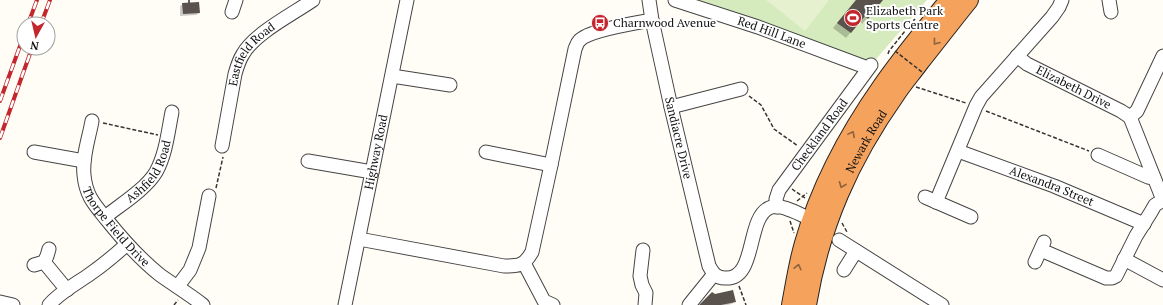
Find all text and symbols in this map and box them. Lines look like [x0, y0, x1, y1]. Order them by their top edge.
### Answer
place label: Elizabeth Park Sports Centre [866, 3, 944, 32]
sports icon: Elizabeth Park Sports Centre [843, 8, 863, 28]
bus stop icon: Charnwood Avenue [590, 13, 610, 33]
street label: Red Hill Lane [736, 13, 808, 51]
place label: Charnwood Avenue [613, 15, 716, 30]
north arrow [16, 16, 56, 56]
street label: Eastfield Road [225, 19, 278, 87]
one-way arrow [934, 37, 941, 44]
text: N [29, 38, 40, 53]
street label: Elizabeth Drive [1034, 62, 1114, 112]
street label: Sandiacre Drive [662, 95, 696, 180]
street label: Checkland Road [788, 95, 851, 174]
street label: Newark Road [842, 107, 890, 175]
street label: Highway Road [361, 113, 391, 191]
one-way arrow [847, 131, 854, 138]
street label: Ashfield Road [123, 138, 174, 206]
street label: Alexandra Street [1008, 162, 1097, 209]
one-way arrow [839, 182, 847, 189]
street label: Thorpe Field Drive [79, 185, 153, 270]
one-way arrow [794, 264, 802, 270]

